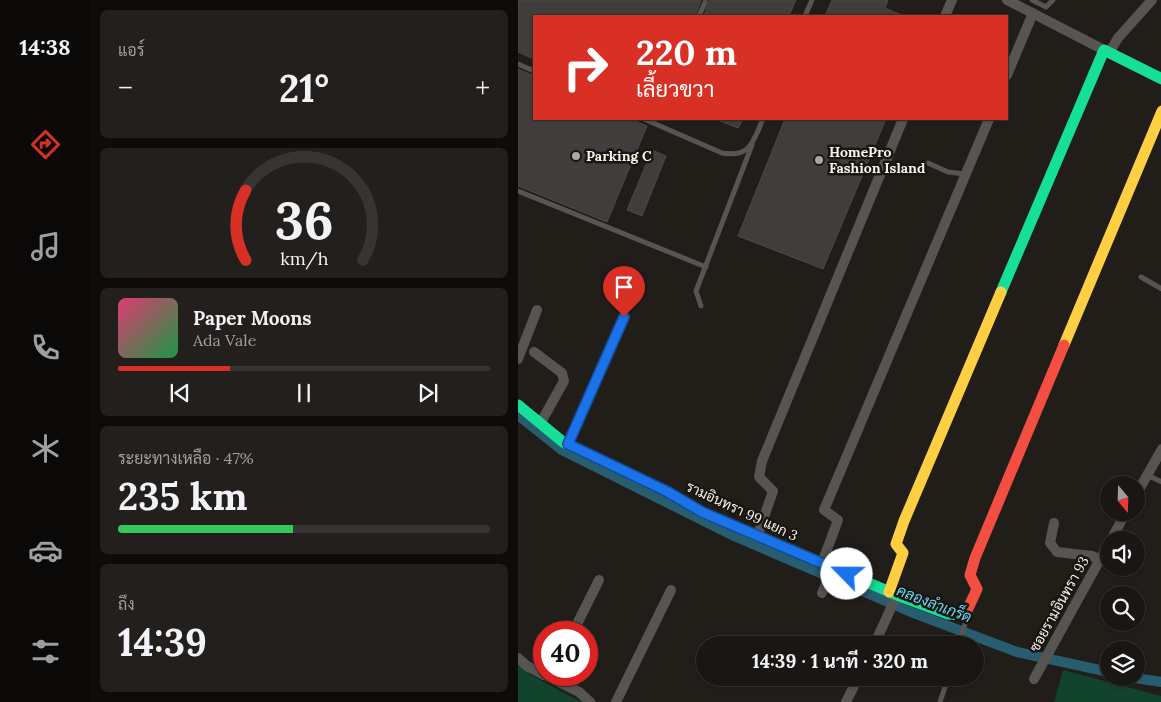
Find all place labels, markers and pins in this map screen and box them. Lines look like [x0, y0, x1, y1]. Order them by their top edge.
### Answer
place label: HomePro Fashion Island [829, 143, 925, 177]
place label: Parking C [586, 147, 652, 165]
marker: Parking C [570, 150, 582, 162]
marker: HomePro Fashion Island [813, 154, 825, 166]
pin [603, 266, 645, 317]

